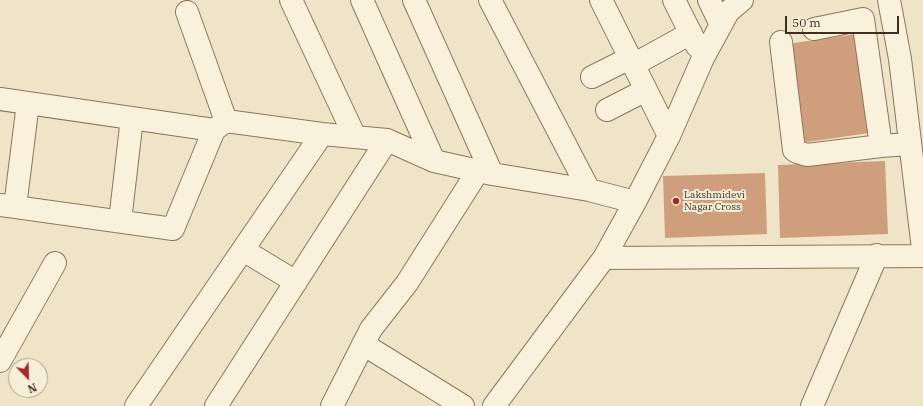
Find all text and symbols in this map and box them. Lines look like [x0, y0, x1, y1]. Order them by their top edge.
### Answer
scale bar [787, 8, 901, 34]
text: 50 m [792, 15, 821, 30]
place label: Lakshmidevi Nagar Cross [684, 189, 745, 212]
marker: Lakshmidevi Nagar Cross [671, 196, 681, 206]
north arrow [8, 358, 48, 398]
text: N [26, 380, 39, 396]

